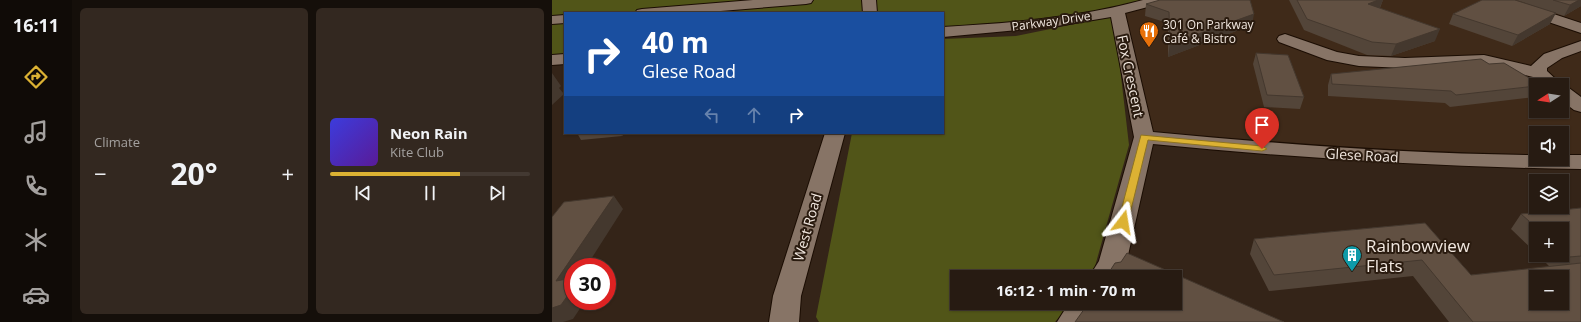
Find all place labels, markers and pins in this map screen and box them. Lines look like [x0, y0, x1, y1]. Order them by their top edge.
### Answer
place label: 301 On Parkway Café & Bistro [1163, 16, 1255, 47]
restaurant icon: 301 On Parkway Café & Bistro [1138, 20, 1160, 48]
pin [1245, 108, 1279, 149]
place label: Rainbowview Flats [1366, 234, 1470, 277]
building icon: Rainbowview Flats [1341, 244, 1363, 272]

